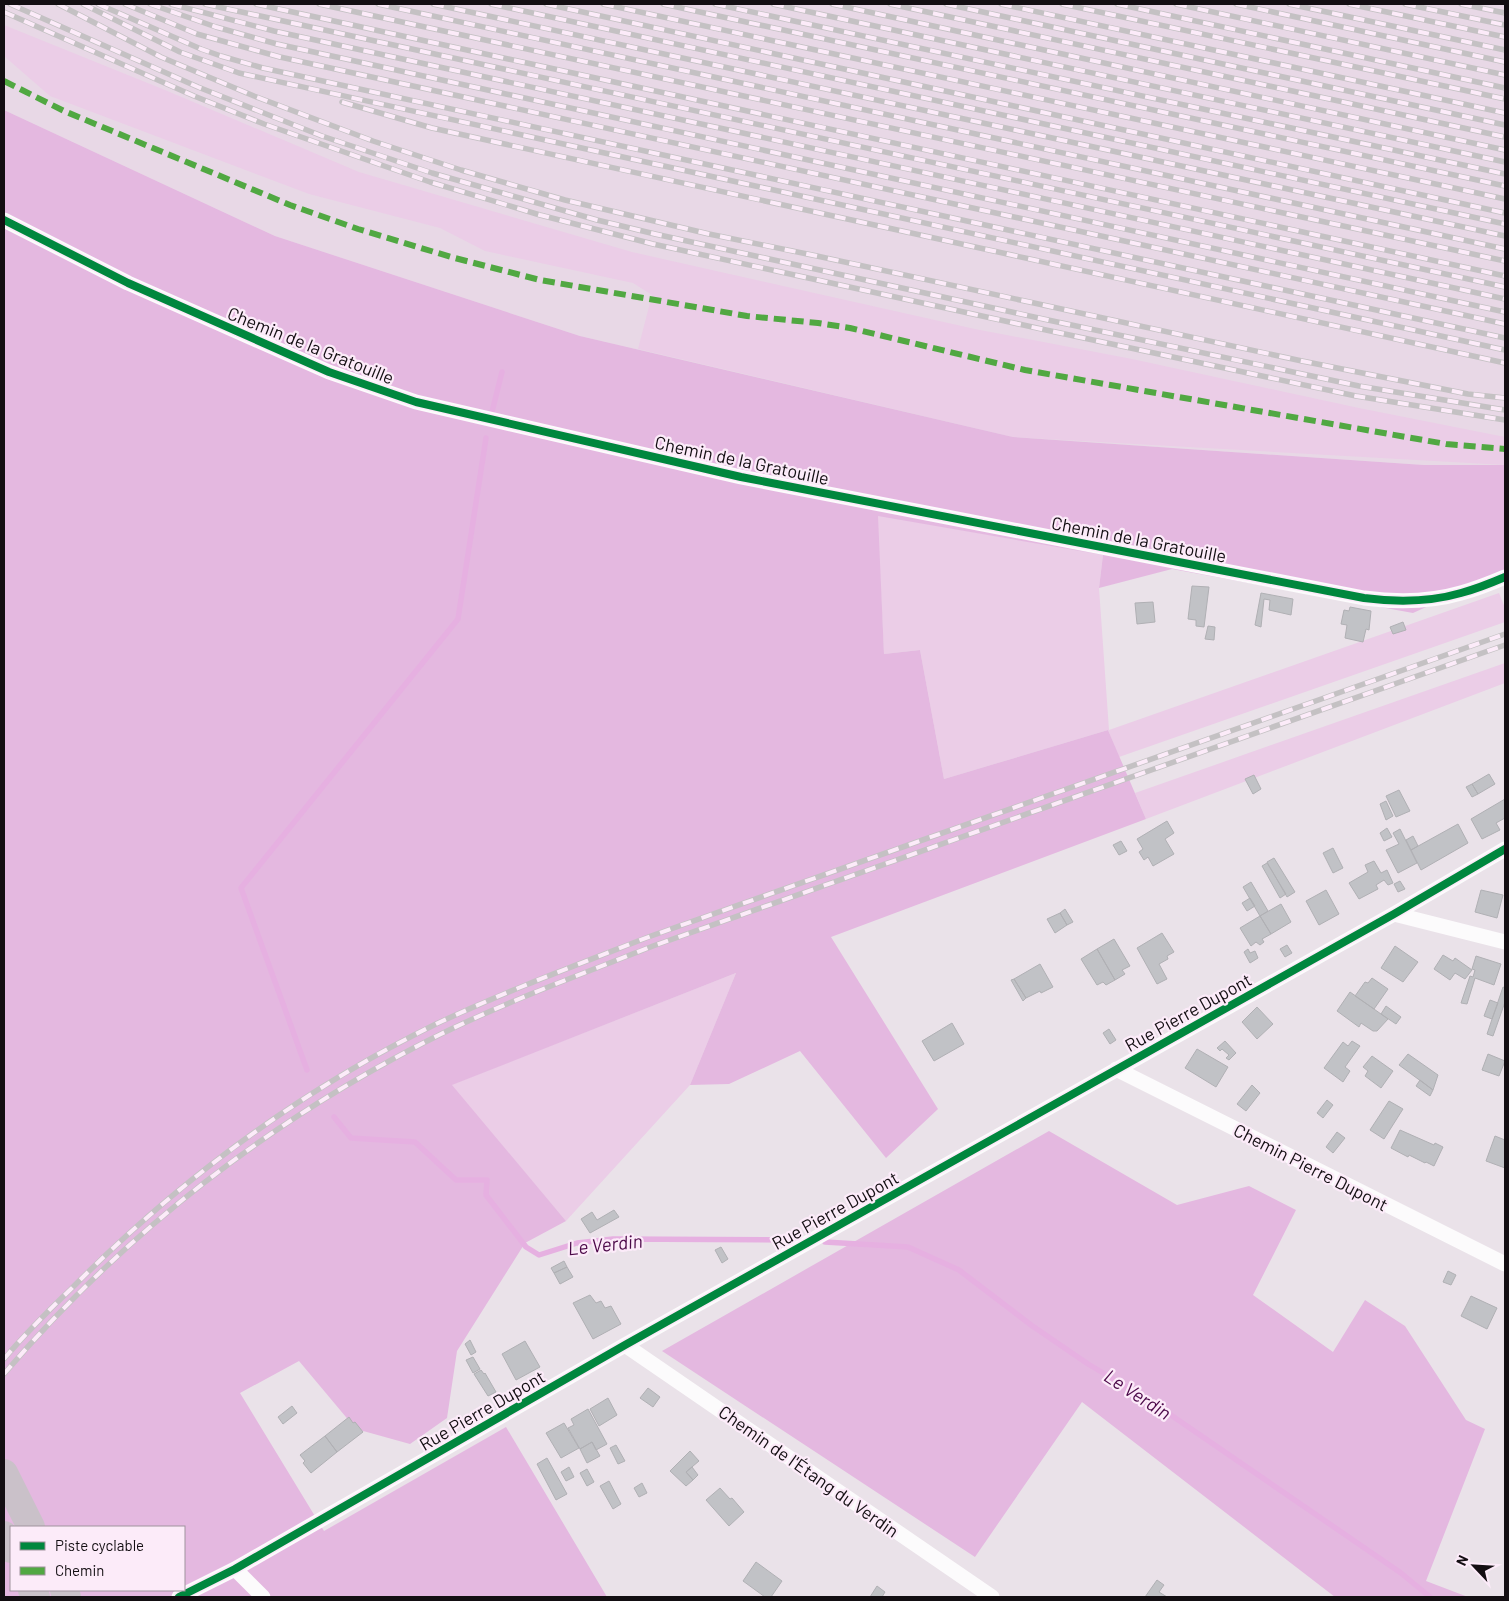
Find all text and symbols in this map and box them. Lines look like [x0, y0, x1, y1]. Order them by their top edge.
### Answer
street label: Chemin de la Gratouille [224, 302, 398, 388]
street label: Chemin de la Gratouille [653, 431, 831, 489]
street label: Chemin de la Gratouille [1050, 511, 1228, 567]
street label: Rue Pierre Dupont [1121, 968, 1255, 1056]
street label: Chemin Pierre Dupont [1230, 1119, 1392, 1215]
street label: Rue Pierre Dupont [768, 1166, 902, 1254]
water label: Le Verdin [566, 1229, 644, 1259]
water label: Le Verdin [1100, 1364, 1176, 1424]
street label: Rue Pierre Dupont [415, 1365, 549, 1455]
street label: Chemin de l'Étang du Verdin [715, 1400, 903, 1542]
legend [10, 1526, 185, 1591]
text: Piste cyclable [55, 1536, 144, 1554]
north arrow [1449, 1541, 1499, 1591]
text: N [1452, 1552, 1471, 1568]
text: Chemin [55, 1561, 104, 1579]

